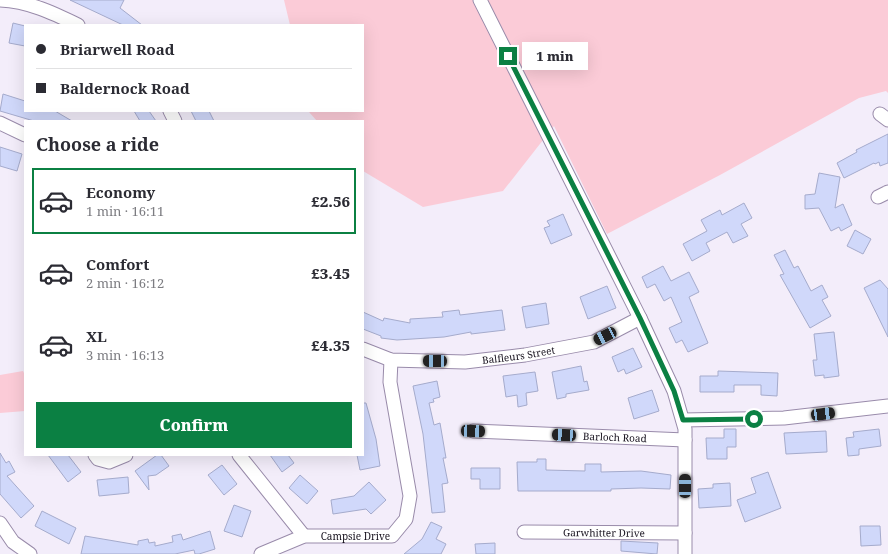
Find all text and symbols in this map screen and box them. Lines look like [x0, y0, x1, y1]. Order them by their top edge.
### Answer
text: Briarwell Road [60, 39, 175, 59]
callout: 1 min [522, 42, 588, 70]
route end [499, 47, 517, 65]
text: 1 min [536, 47, 574, 65]
text: Baldernock Road [60, 78, 190, 98]
text: Choose a ride [36, 132, 159, 156]
text: Economy [86, 182, 155, 202]
icon: car [38, 183, 74, 219]
text: £2.56 [311, 191, 350, 211]
text: 1 min · 16:11 [86, 202, 164, 220]
text: Comfort [86, 254, 149, 274]
icon: car [38, 255, 74, 291]
text: £3.45 [311, 263, 350, 283]
text: 2 min · 16:12 [86, 274, 164, 292]
car [592, 325, 618, 347]
text: XL [86, 326, 107, 346]
icon: car [38, 327, 74, 363]
text: £4.35 [311, 335, 350, 355]
street label: Balfleurs Street [481, 342, 556, 367]
text: 3 min · 16:13 [86, 346, 164, 364]
car [423, 355, 447, 367]
button: Confirm [36, 402, 352, 448]
car [810, 407, 836, 421]
route start [745, 410, 763, 428]
car [461, 425, 485, 437]
car [552, 428, 576, 442]
street label: Barloch Road [583, 429, 647, 445]
car [679, 474, 691, 498]
street label: Garwhitter Drive [563, 525, 645, 540]
street label: Campsie Drive [321, 529, 390, 543]

